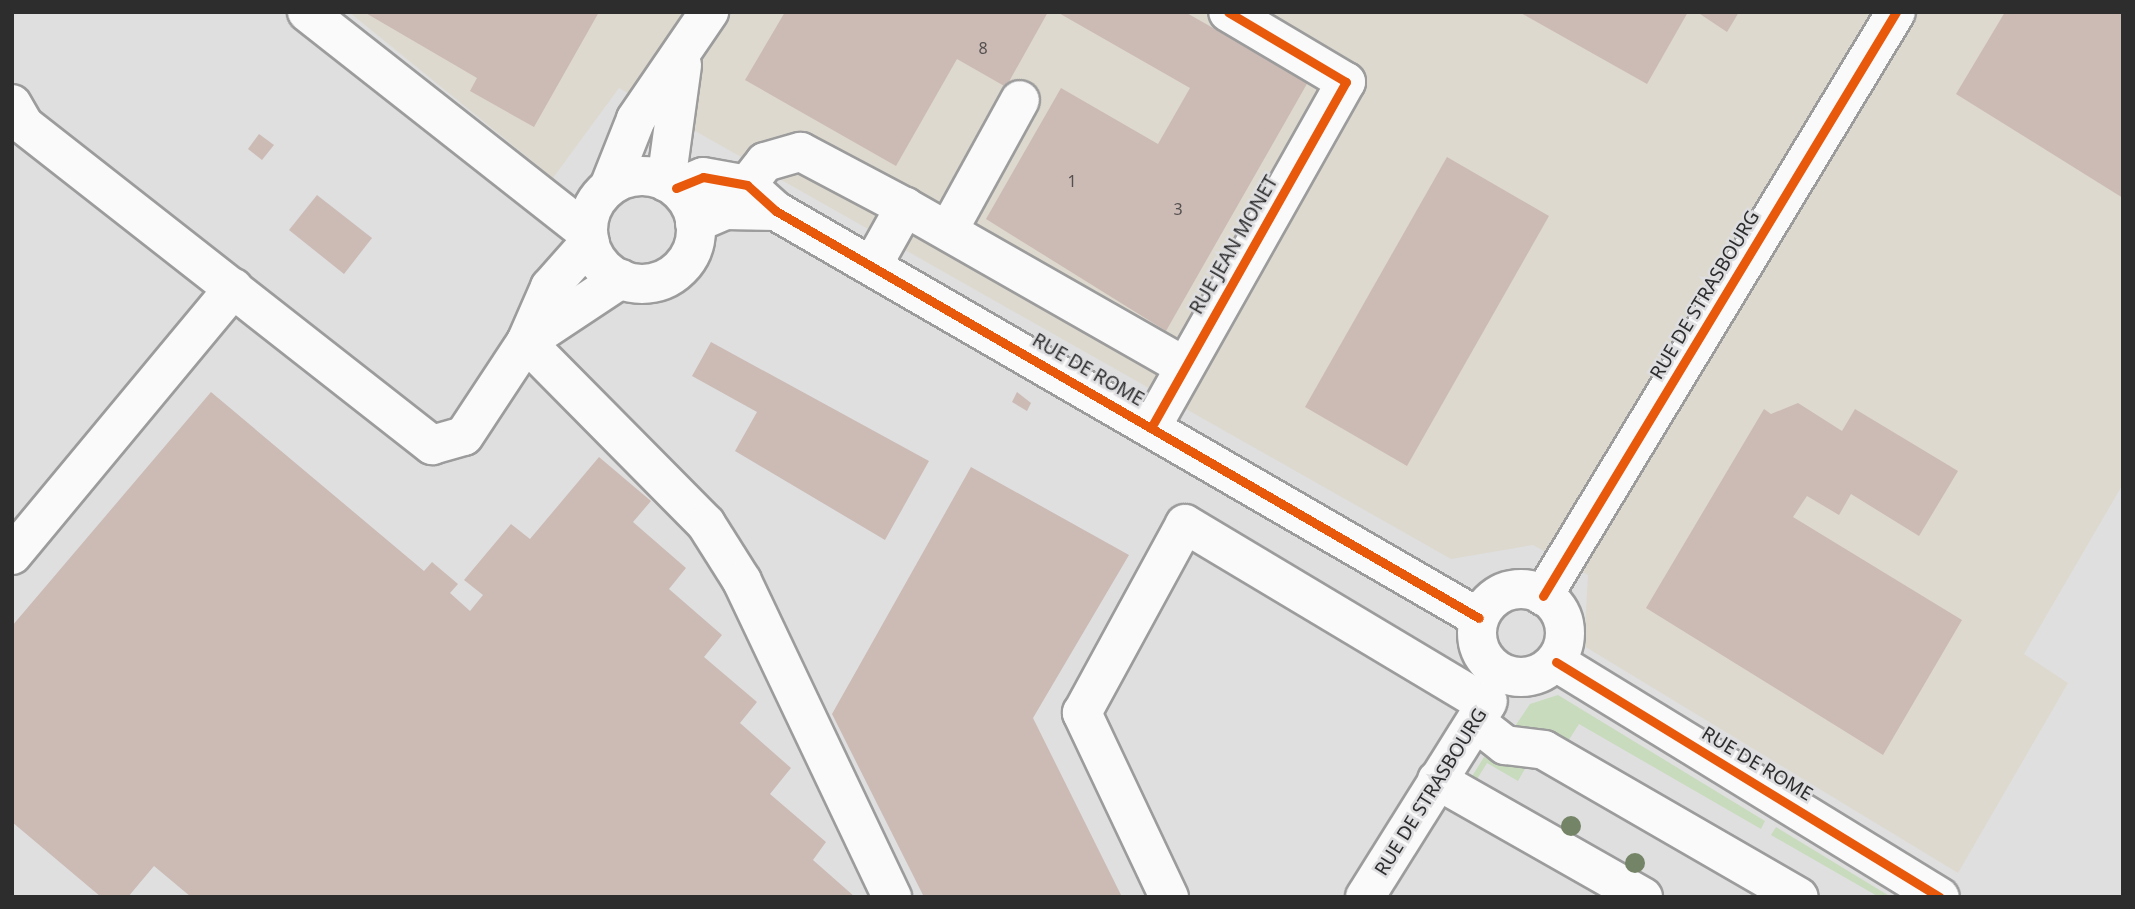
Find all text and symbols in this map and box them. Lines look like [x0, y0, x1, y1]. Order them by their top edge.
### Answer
house number: 8 [978, 38, 988, 58]
house number: 1 [1067, 171, 1077, 191]
street label: RUE JEAN MONET [1185, 172, 1283, 318]
house number: 3 [1173, 199, 1183, 219]
street label: RUE DE STRASBOURG [1646, 207, 1764, 383]
street label: RUE DE ROME [1028, 329, 1148, 411]
street label: RUE DE STRASBOURG [1370, 704, 1492, 880]
street label: RUE DE ROME [1698, 722, 1816, 806]

